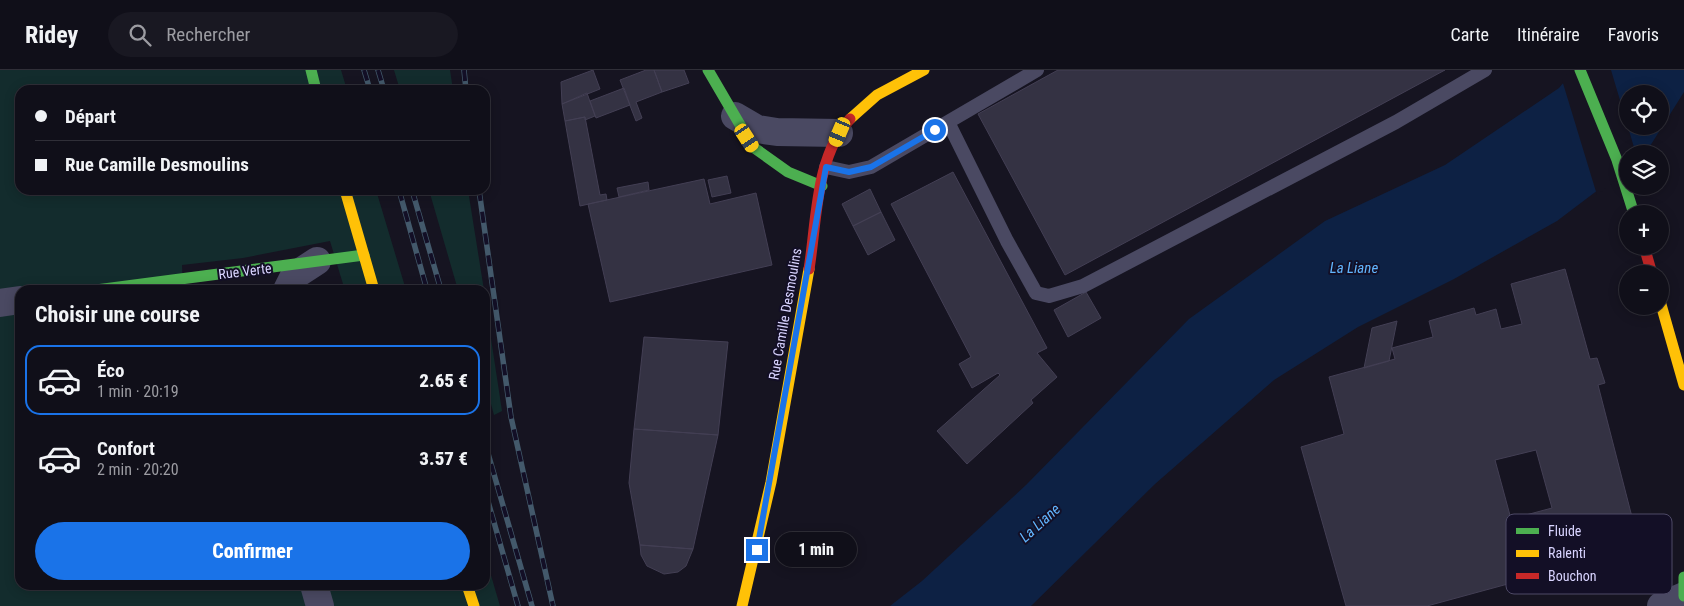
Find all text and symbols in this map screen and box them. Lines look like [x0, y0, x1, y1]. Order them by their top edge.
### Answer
search box [108, 12, 458, 57]
text: Ridey [25, 21, 78, 49]
icon: search [126, 21, 154, 49]
text: Rechercher [166, 23, 250, 46]
text: Carte [1450, 24, 1489, 45]
text: Itinéraire [1517, 24, 1580, 45]
text: Favoris [1608, 24, 1659, 45]
map controls [1619, 85, 1669, 315]
button: locate [1619, 85, 1669, 135]
text: Départ [65, 105, 116, 128]
car [827, 115, 852, 149]
route start [924, 119, 946, 141]
car [732, 121, 761, 155]
button: layers [1619, 145, 1669, 195]
text: Rue Camille Desmoulins [65, 153, 249, 176]
button: + [1619, 205, 1669, 255]
street label: Rue Camille Desmoulins [766, 247, 804, 381]
water label: La Liane [1330, 259, 1378, 277]
street label: Rue Verte [218, 260, 273, 282]
button: − [1619, 265, 1669, 315]
text: Choisir une course [35, 302, 200, 327]
icon: car [37, 358, 82, 403]
text: Éco [97, 359, 124, 382]
text: 2.65 € [419, 369, 468, 392]
text: 1 min · 20:19 [97, 382, 179, 401]
icon: car [37, 436, 82, 481]
text: Confort [97, 437, 155, 460]
text: 3.57 € [419, 447, 468, 470]
text: 2 min · 20:20 [97, 460, 179, 479]
water label: La Liane [1016, 500, 1064, 546]
legend [1506, 514, 1672, 594]
button: Confirmer [35, 522, 470, 580]
text: Fluide [1548, 523, 1582, 539]
callout: 1 min [774, 532, 857, 568]
route end [746, 539, 768, 561]
text: 1 min [798, 540, 834, 559]
text: Ralenti [1548, 545, 1586, 561]
text: Bouchon [1548, 568, 1596, 584]

